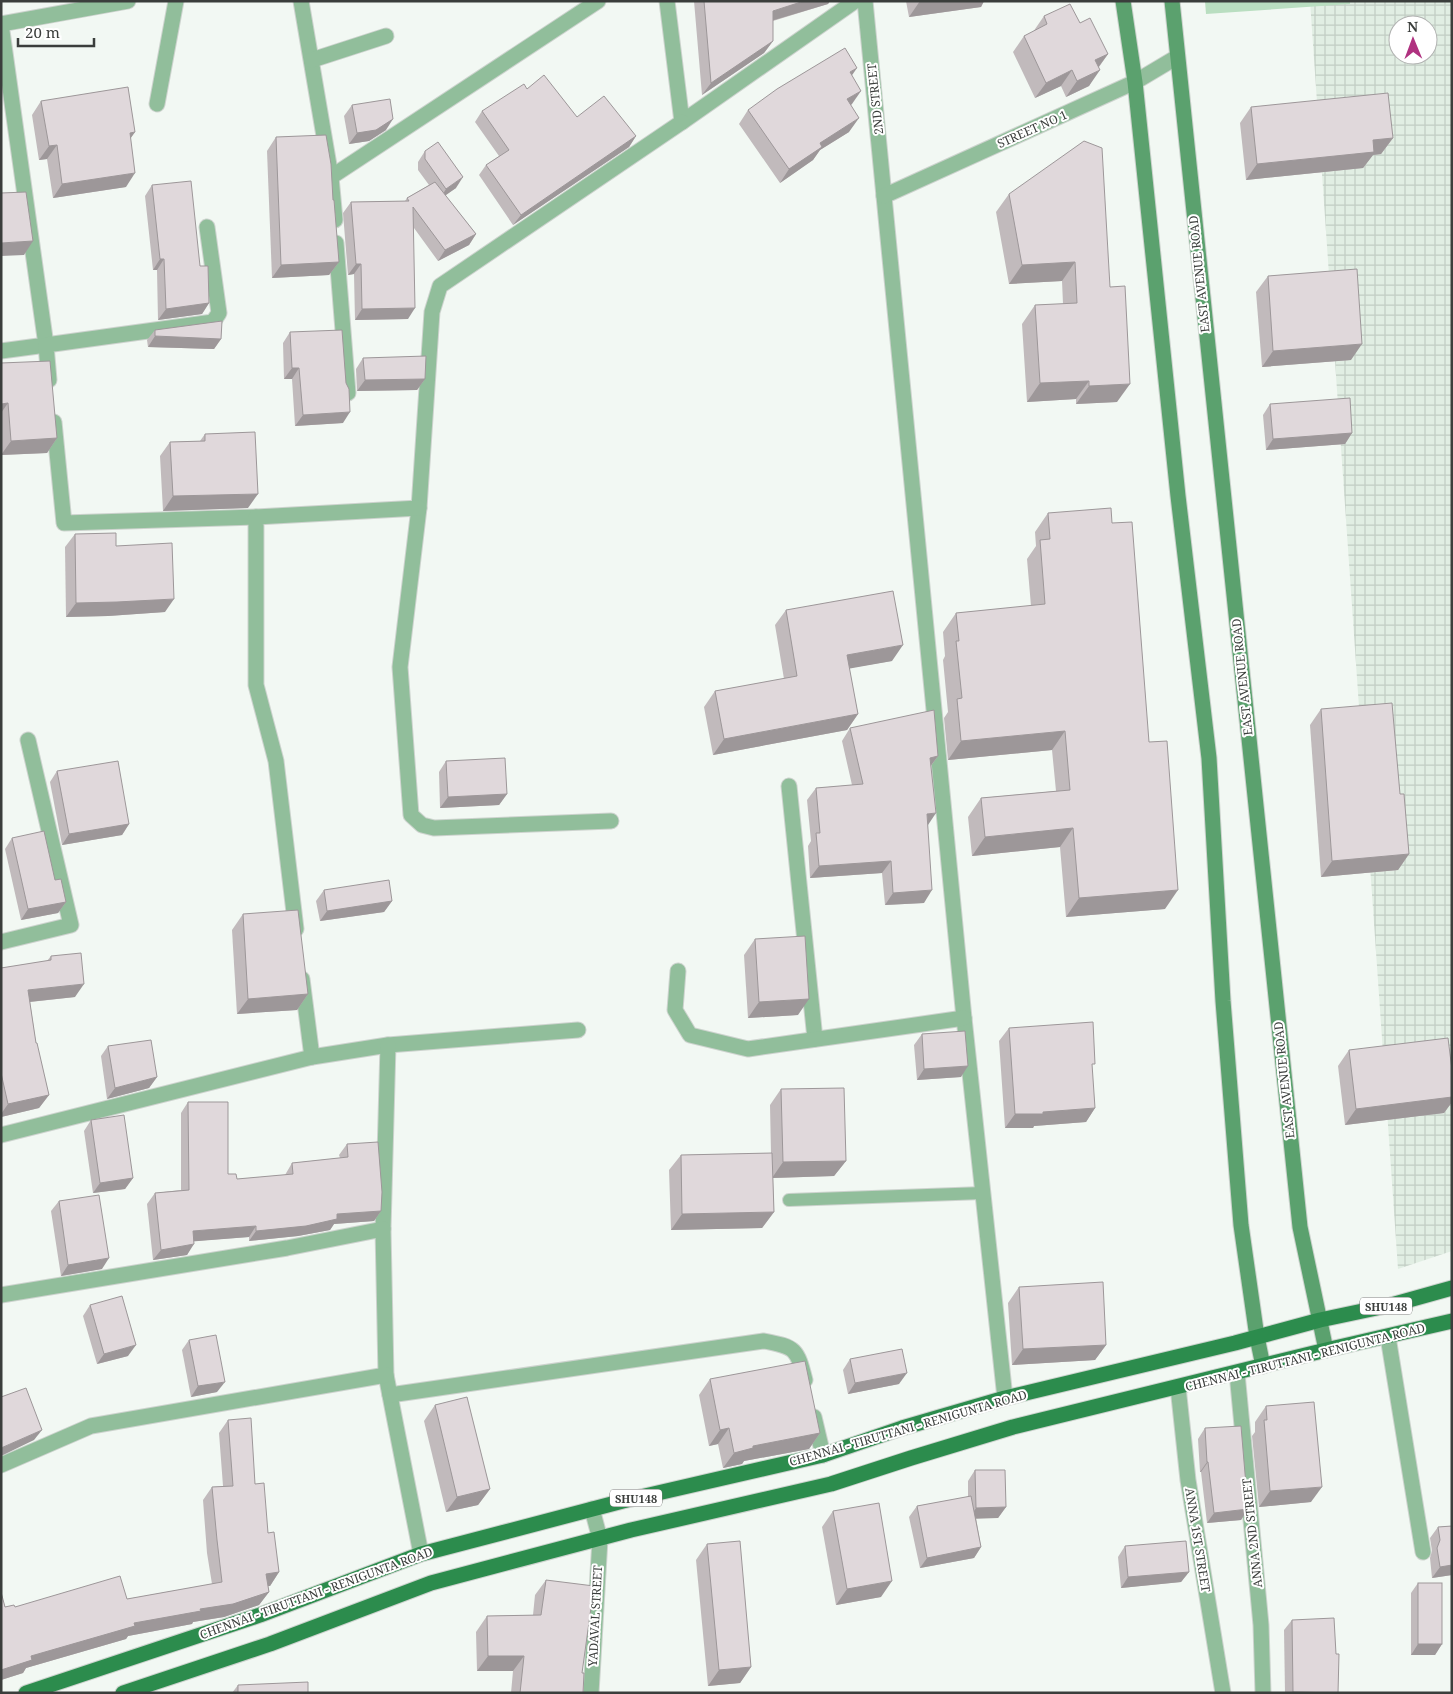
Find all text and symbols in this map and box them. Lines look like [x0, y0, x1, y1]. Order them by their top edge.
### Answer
scale bar [18, 15, 94, 47]
north arrow [1388, 15, 1438, 65]
text: N [1407, 17, 1418, 36]
text: 20 m [25, 22, 60, 42]
street label: 2ND STREET [863, 62, 887, 135]
street label: STREET NO 1 [994, 106, 1070, 152]
street label: EAST AVENUE ROAD [1184, 214, 1214, 333]
street label: EAST AVENUE ROAD [1227, 617, 1257, 736]
street label: EAST AVENUE ROAD [1269, 1020, 1299, 1139]
road number: SHU148 [1360, 1298, 1412, 1314]
street label: CHENNAI - TIRUTTANI - RENIGUNTA ROAD [1183, 1319, 1427, 1395]
street label: CHENNAI - TIRUTTANI - RENIGUNTA ROAD [787, 1386, 1029, 1470]
street label: ANNA 2ND STREET [1238, 1477, 1266, 1589]
street label: ANNA 1ST STREET [1181, 1486, 1215, 1594]
road number: SHU148 [610, 1490, 662, 1506]
street label: CHENNAI - TIRUTTANI - RENIGUNTA ROAD [197, 1543, 435, 1643]
street label: YADAVAL STREET [584, 1564, 606, 1668]

